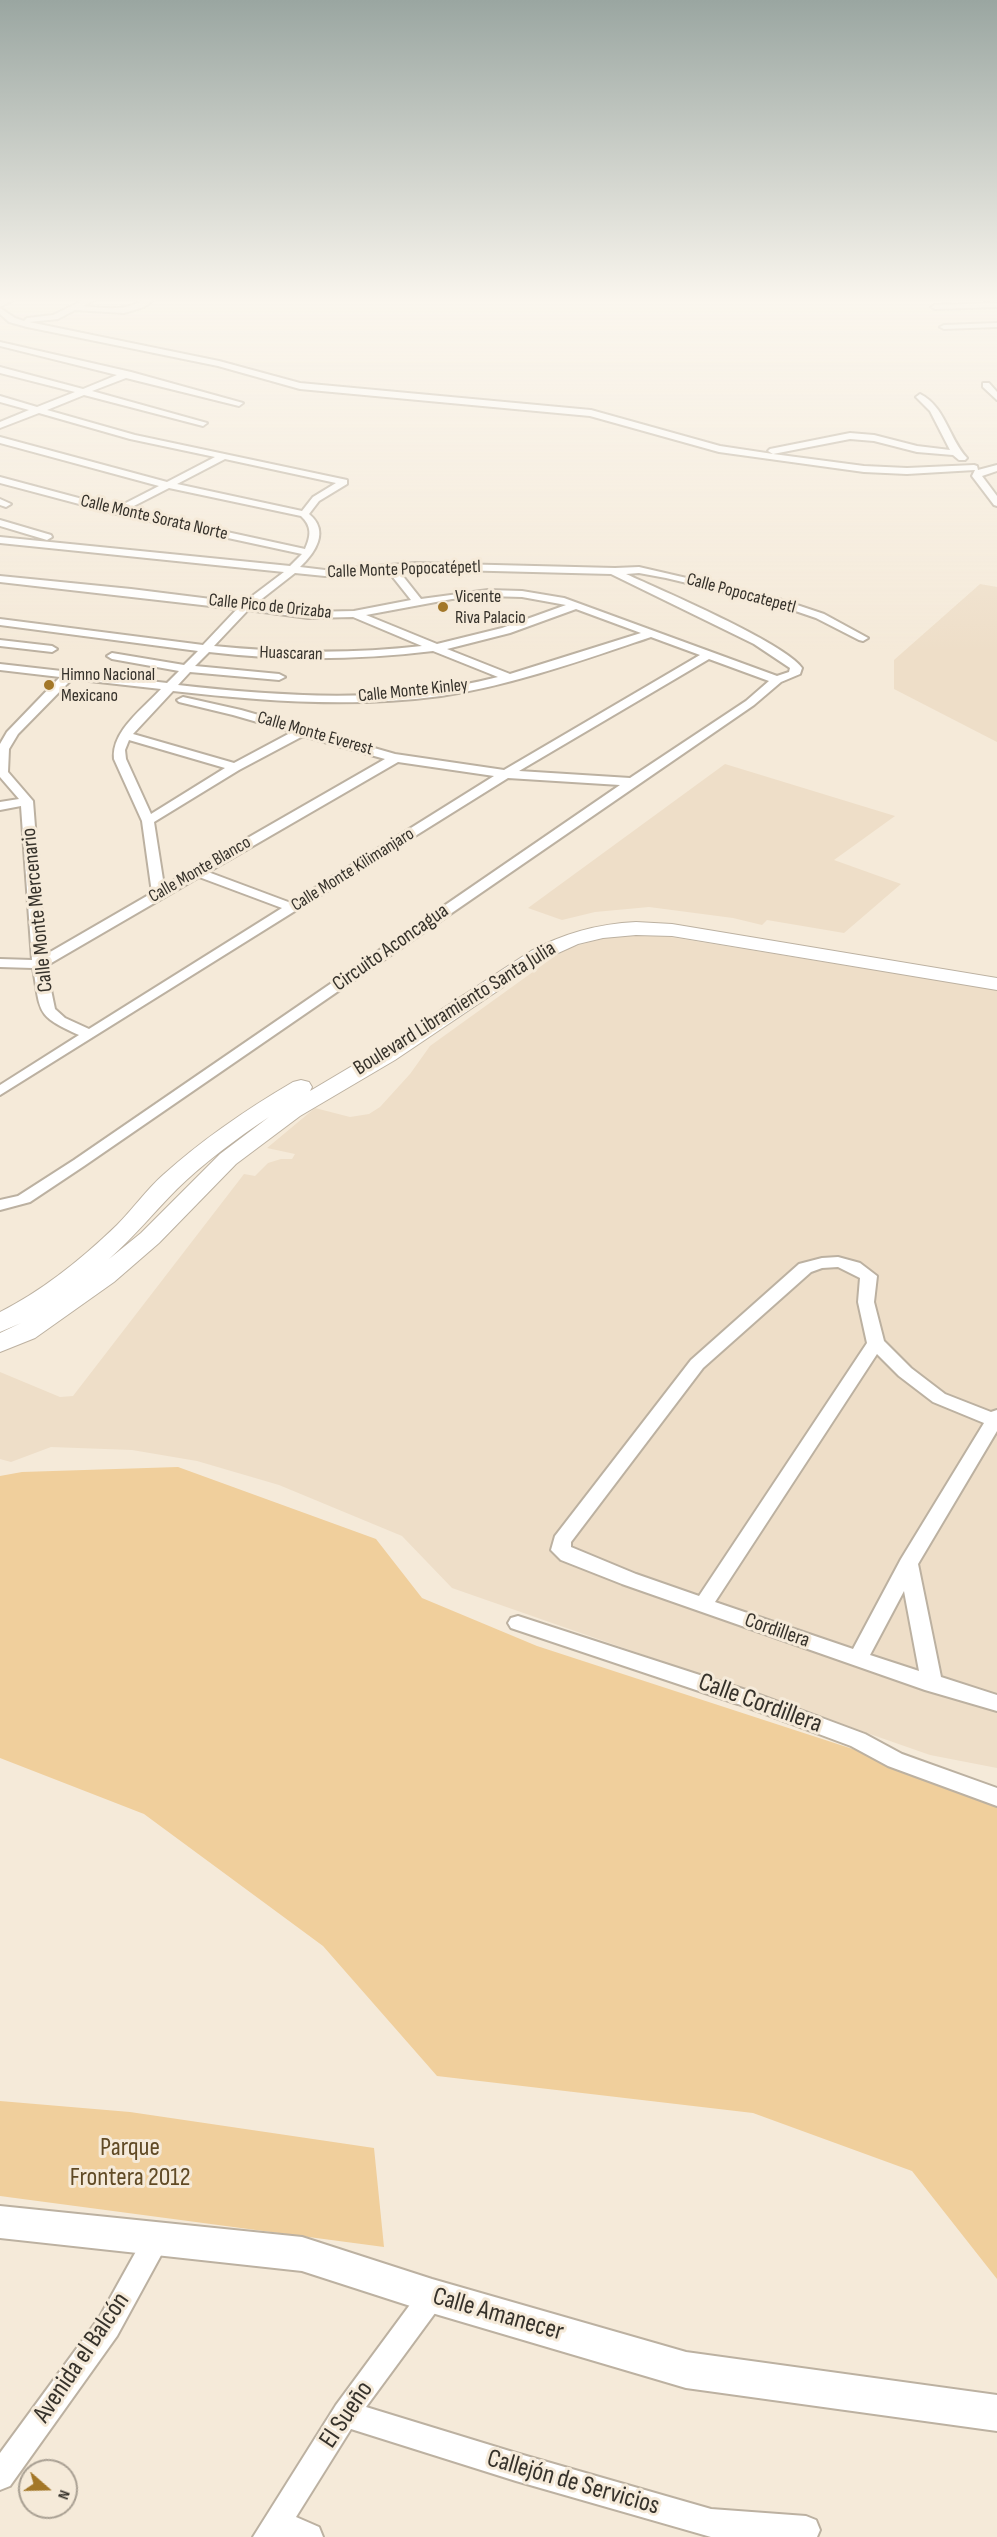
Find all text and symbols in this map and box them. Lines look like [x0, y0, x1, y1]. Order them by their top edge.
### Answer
street label: Calle Monte Sorata Norte [78, 491, 230, 545]
street label: Calle Monte Popocatépetl [327, 557, 481, 583]
street label: Calle Popocatepetl [684, 569, 798, 619]
place label: Vicente Riva Palacio [455, 586, 526, 628]
street label: Calle Pico de Orizaba [208, 590, 332, 624]
marker: Vicente Riva Palacio [436, 600, 450, 614]
street label: Huascaran [259, 642, 323, 666]
place label: Himno Nacional Mexicano [61, 664, 155, 706]
street label: Calle Monte Kinley [357, 674, 469, 708]
marker: Himno Nacional Mexicano [42, 678, 56, 692]
street label: Calle Monte Everest [255, 707, 375, 761]
street label: Calle Monte Kilimanjaro [288, 824, 418, 916]
street label: Calle Monte Mercenario [17, 827, 59, 993]
street label: Calle Monte Blanco [145, 832, 255, 908]
street label: Circuito Aconcagua [328, 899, 454, 997]
street label: Boulevard Libramiento Santa Julia [349, 936, 561, 1082]
street label: Cordillera [741, 1608, 813, 1654]
street label: Calle Cordillera [694, 1667, 826, 1741]
park label: Parque Frontera 2012 [70, 2132, 190, 2194]
street label: Calle Amanecer [429, 2281, 567, 2349]
street label: Avenida el Balcón [27, 2287, 137, 2429]
street label: El Sueño [313, 2376, 381, 2454]
street label: Callejón de Servicios [483, 2443, 663, 2523]
north arrow [18, 2459, 78, 2519]
text: N [53, 2487, 74, 2502]

